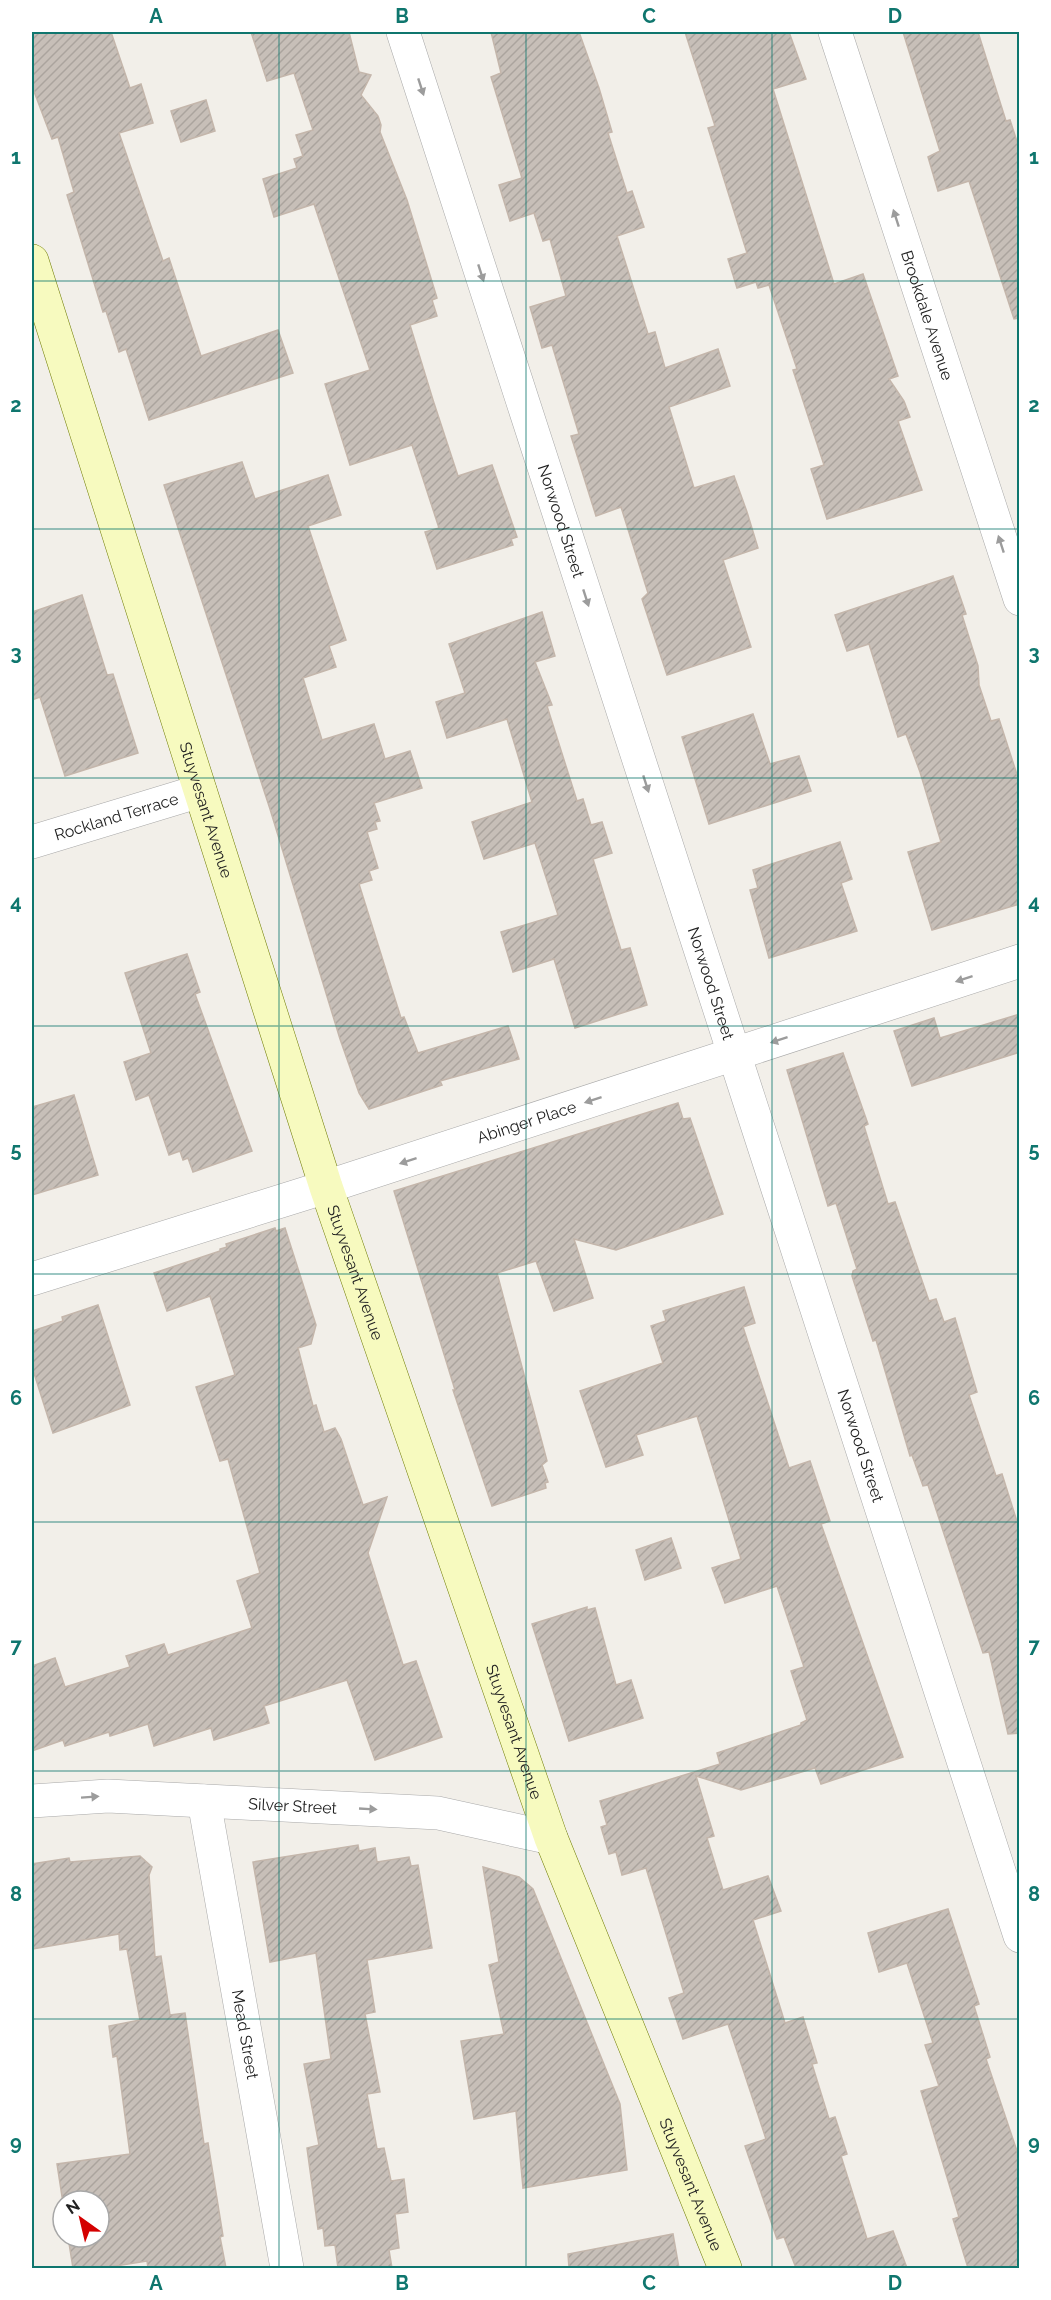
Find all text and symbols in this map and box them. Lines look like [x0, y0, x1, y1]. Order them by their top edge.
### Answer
text: A [149, 4, 163, 28]
text: B [395, 4, 409, 28]
text: C [642, 4, 656, 28]
text: D [888, 4, 902, 28]
one-way arrow [417, 78, 426, 96]
text: 1 [11, 145, 21, 169]
text: 1 [1029, 145, 1039, 169]
one-way arrow [891, 209, 900, 227]
street label: Brookdale Avenue [897, 248, 957, 383]
one-way arrow [477, 264, 486, 282]
text: 2 [10, 393, 22, 417]
text: 2 [1028, 393, 1040, 417]
street label: Norwood Street [534, 462, 589, 580]
one-way arrow [996, 535, 1006, 553]
one-way arrow [582, 589, 591, 607]
text: 3 [10, 641, 22, 665]
text: 3 [1028, 641, 1040, 665]
street label: Stuyvesant Avenue [176, 740, 237, 880]
one-way arrow [642, 775, 651, 793]
street label: Rockland Terrace [52, 789, 180, 844]
text: 4 [10, 890, 22, 914]
text: 4 [1028, 890, 1040, 914]
street label: Norwood Street [684, 924, 739, 1043]
one-way arrow [955, 975, 973, 984]
one-way arrow [769, 1035, 787, 1045]
one-way arrow [584, 1096, 602, 1105]
street label: Abinger Place [475, 1097, 579, 1147]
text: 5 [10, 1138, 22, 1162]
text: 5 [1028, 1138, 1040, 1162]
one-way arrow [399, 1156, 417, 1166]
street label: Stuyvesant Avenue [323, 1202, 388, 1343]
text: 6 [10, 1386, 22, 1410]
text: 6 [1028, 1386, 1040, 1410]
street label: Norwood Street [834, 1387, 888, 1505]
text: 7 [10, 1634, 22, 1658]
text: 7 [1028, 1634, 1040, 1658]
street label: Stuyvesant Avenue [482, 1662, 546, 1802]
one-way arrow [80, 1792, 99, 1802]
street label: Silver Street [248, 1794, 338, 1817]
one-way arrow [359, 1805, 378, 1814]
text: 8 [10, 1882, 22, 1906]
text: 8 [1028, 1882, 1040, 1906]
street label: Mead Street [228, 1988, 263, 2081]
street label: Stuyvesant Avenue [656, 2115, 727, 2254]
text: 9 [10, 2131, 22, 2155]
text: 9 [1028, 2131, 1040, 2155]
north arrow [51, 2189, 111, 2249]
text: N [63, 2196, 83, 2218]
text: A [149, 2271, 163, 2295]
text: B [395, 2271, 409, 2295]
text: C [642, 2271, 656, 2295]
text: D [888, 2271, 902, 2295]

